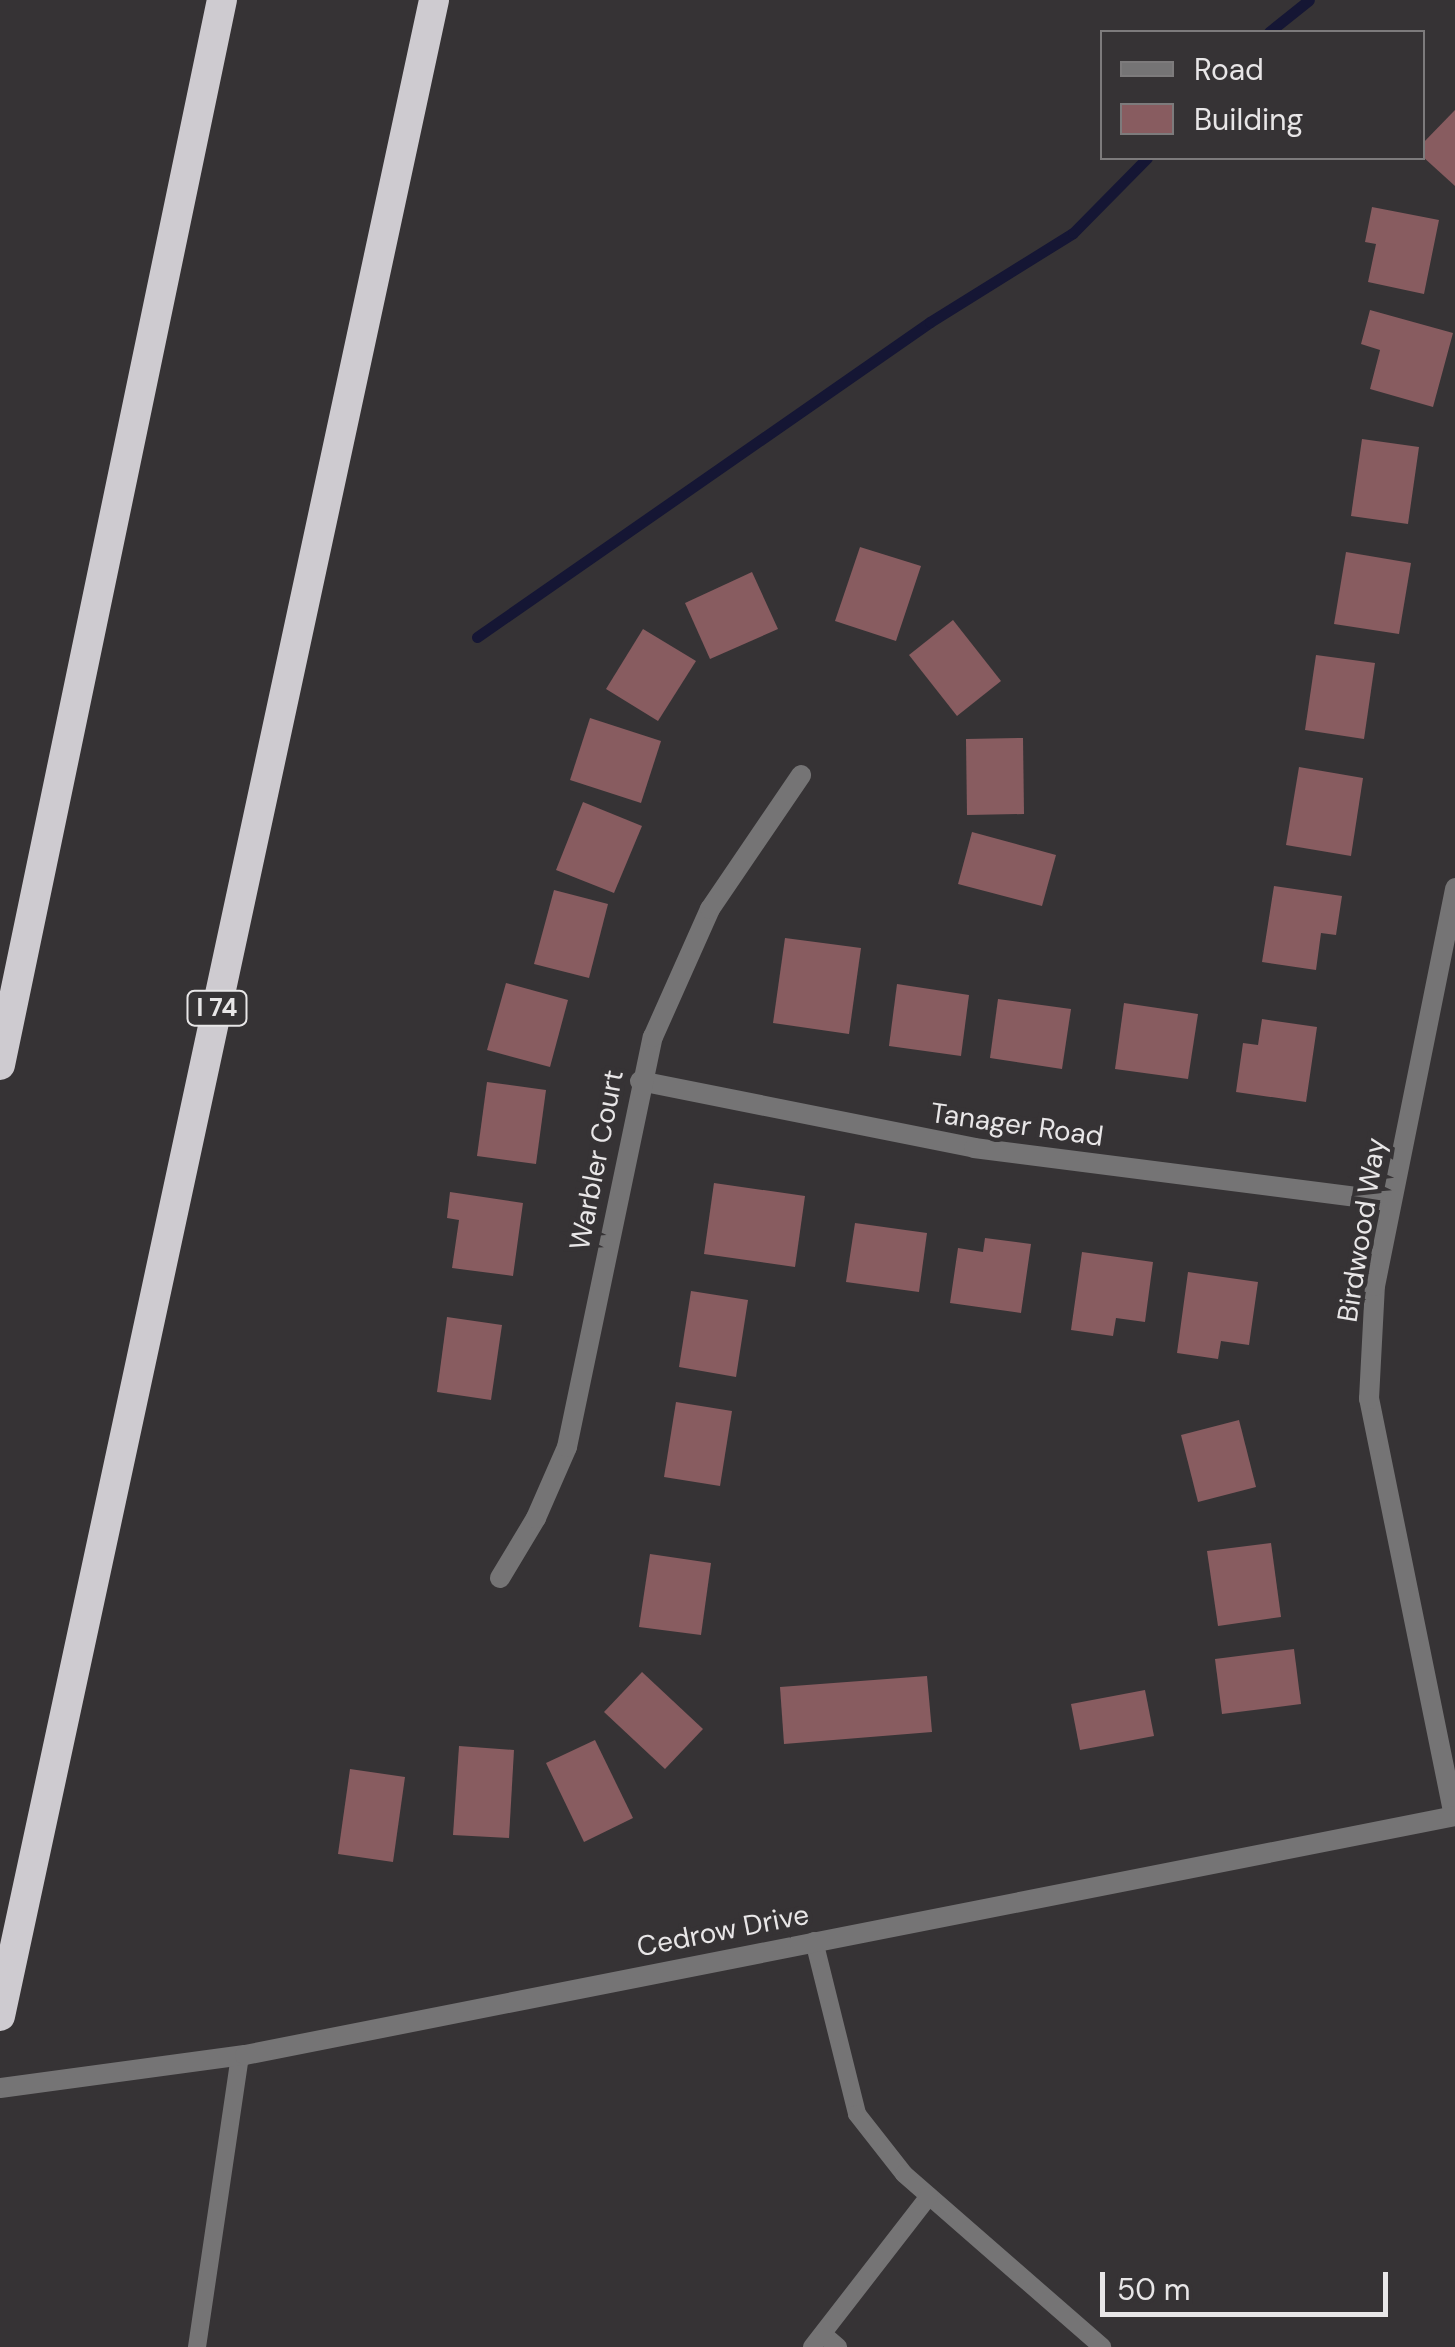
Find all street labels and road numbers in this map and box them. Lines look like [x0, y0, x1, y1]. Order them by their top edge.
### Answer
road number: I 74 [184, 988, 250, 1028]
street label: Warbler Court [563, 1067, 631, 1253]
street label: Tanager Road [928, 1096, 1106, 1154]
street label: Birdwood Way [1331, 1135, 1393, 1325]
street label: Cedrow Drive [634, 1898, 812, 1964]

